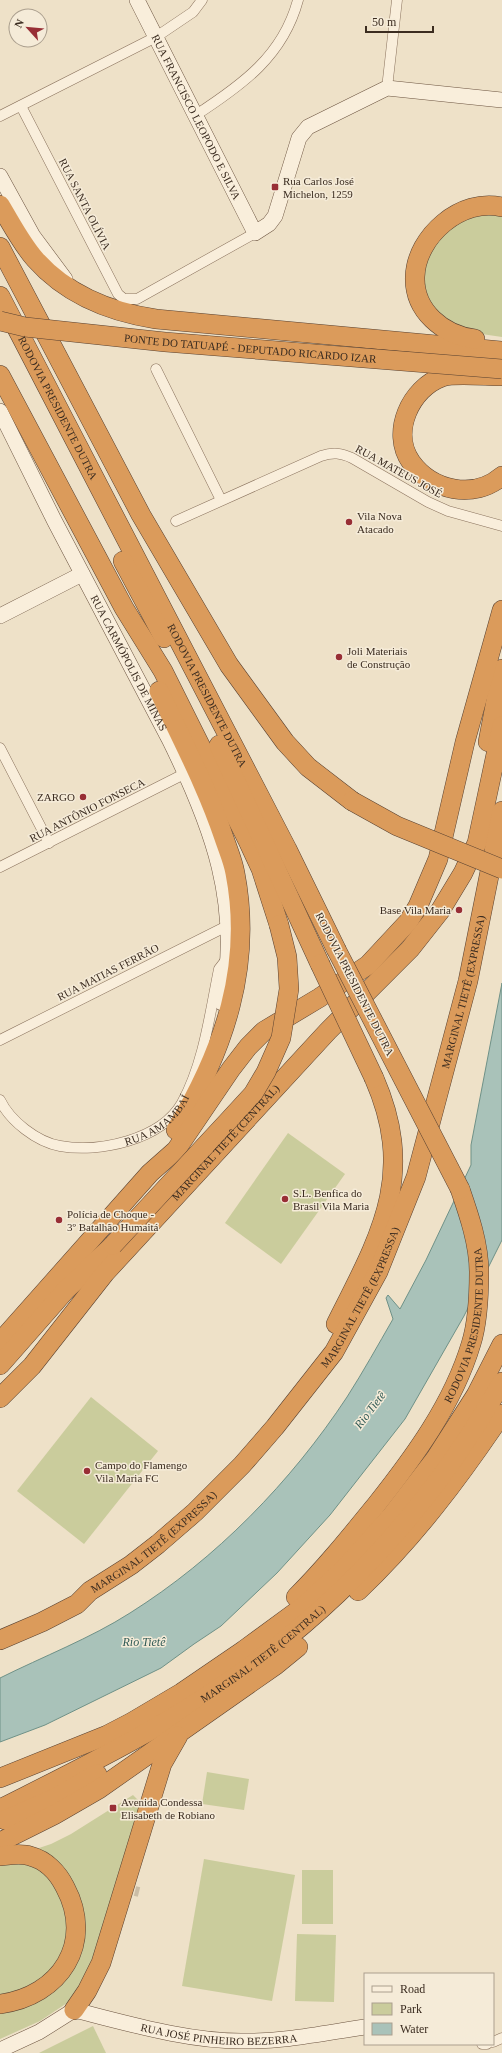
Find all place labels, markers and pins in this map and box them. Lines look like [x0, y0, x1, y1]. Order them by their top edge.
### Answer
place label: Rua Carlos José Michelon, 1259 [283, 175, 354, 200]
marker: Rua Carlos José Michelon, 1259 [270, 182, 280, 192]
place label: Vila Nova Atacado [357, 510, 402, 535]
marker: Vila Nova Atacado [344, 517, 354, 527]
place label: Joli Materiais de Construção [347, 645, 411, 670]
marker: Joli Materiais de Construção [334, 652, 344, 662]
place label: ZARGO [37, 791, 75, 803]
marker: ZARGO [78, 792, 88, 802]
place label: Base Vila Maria [380, 904, 451, 916]
marker: Base Vila Maria [454, 905, 464, 915]
place label: S.L. Benfica do Brasil Vila Maria [293, 1187, 369, 1212]
marker: S.L. Benfica do Brasil Vila Maria [280, 1194, 290, 1204]
place label: Polícia de Choque - 3º Batalhão Humaitá [67, 1208, 159, 1233]
marker: Polícia de Choque - 3º Batalhão Humaitá [54, 1215, 64, 1225]
place label: Campo do Flamengo Vila Maria FC [95, 1459, 188, 1484]
marker: Campo do Flamengo Vila Maria FC [82, 1466, 92, 1476]
place label: Avenida Condessa Elisabeth de Robiano [121, 1796, 216, 1821]
marker: Avenida Condessa Elisabeth de Robiano [108, 1803, 118, 1813]

